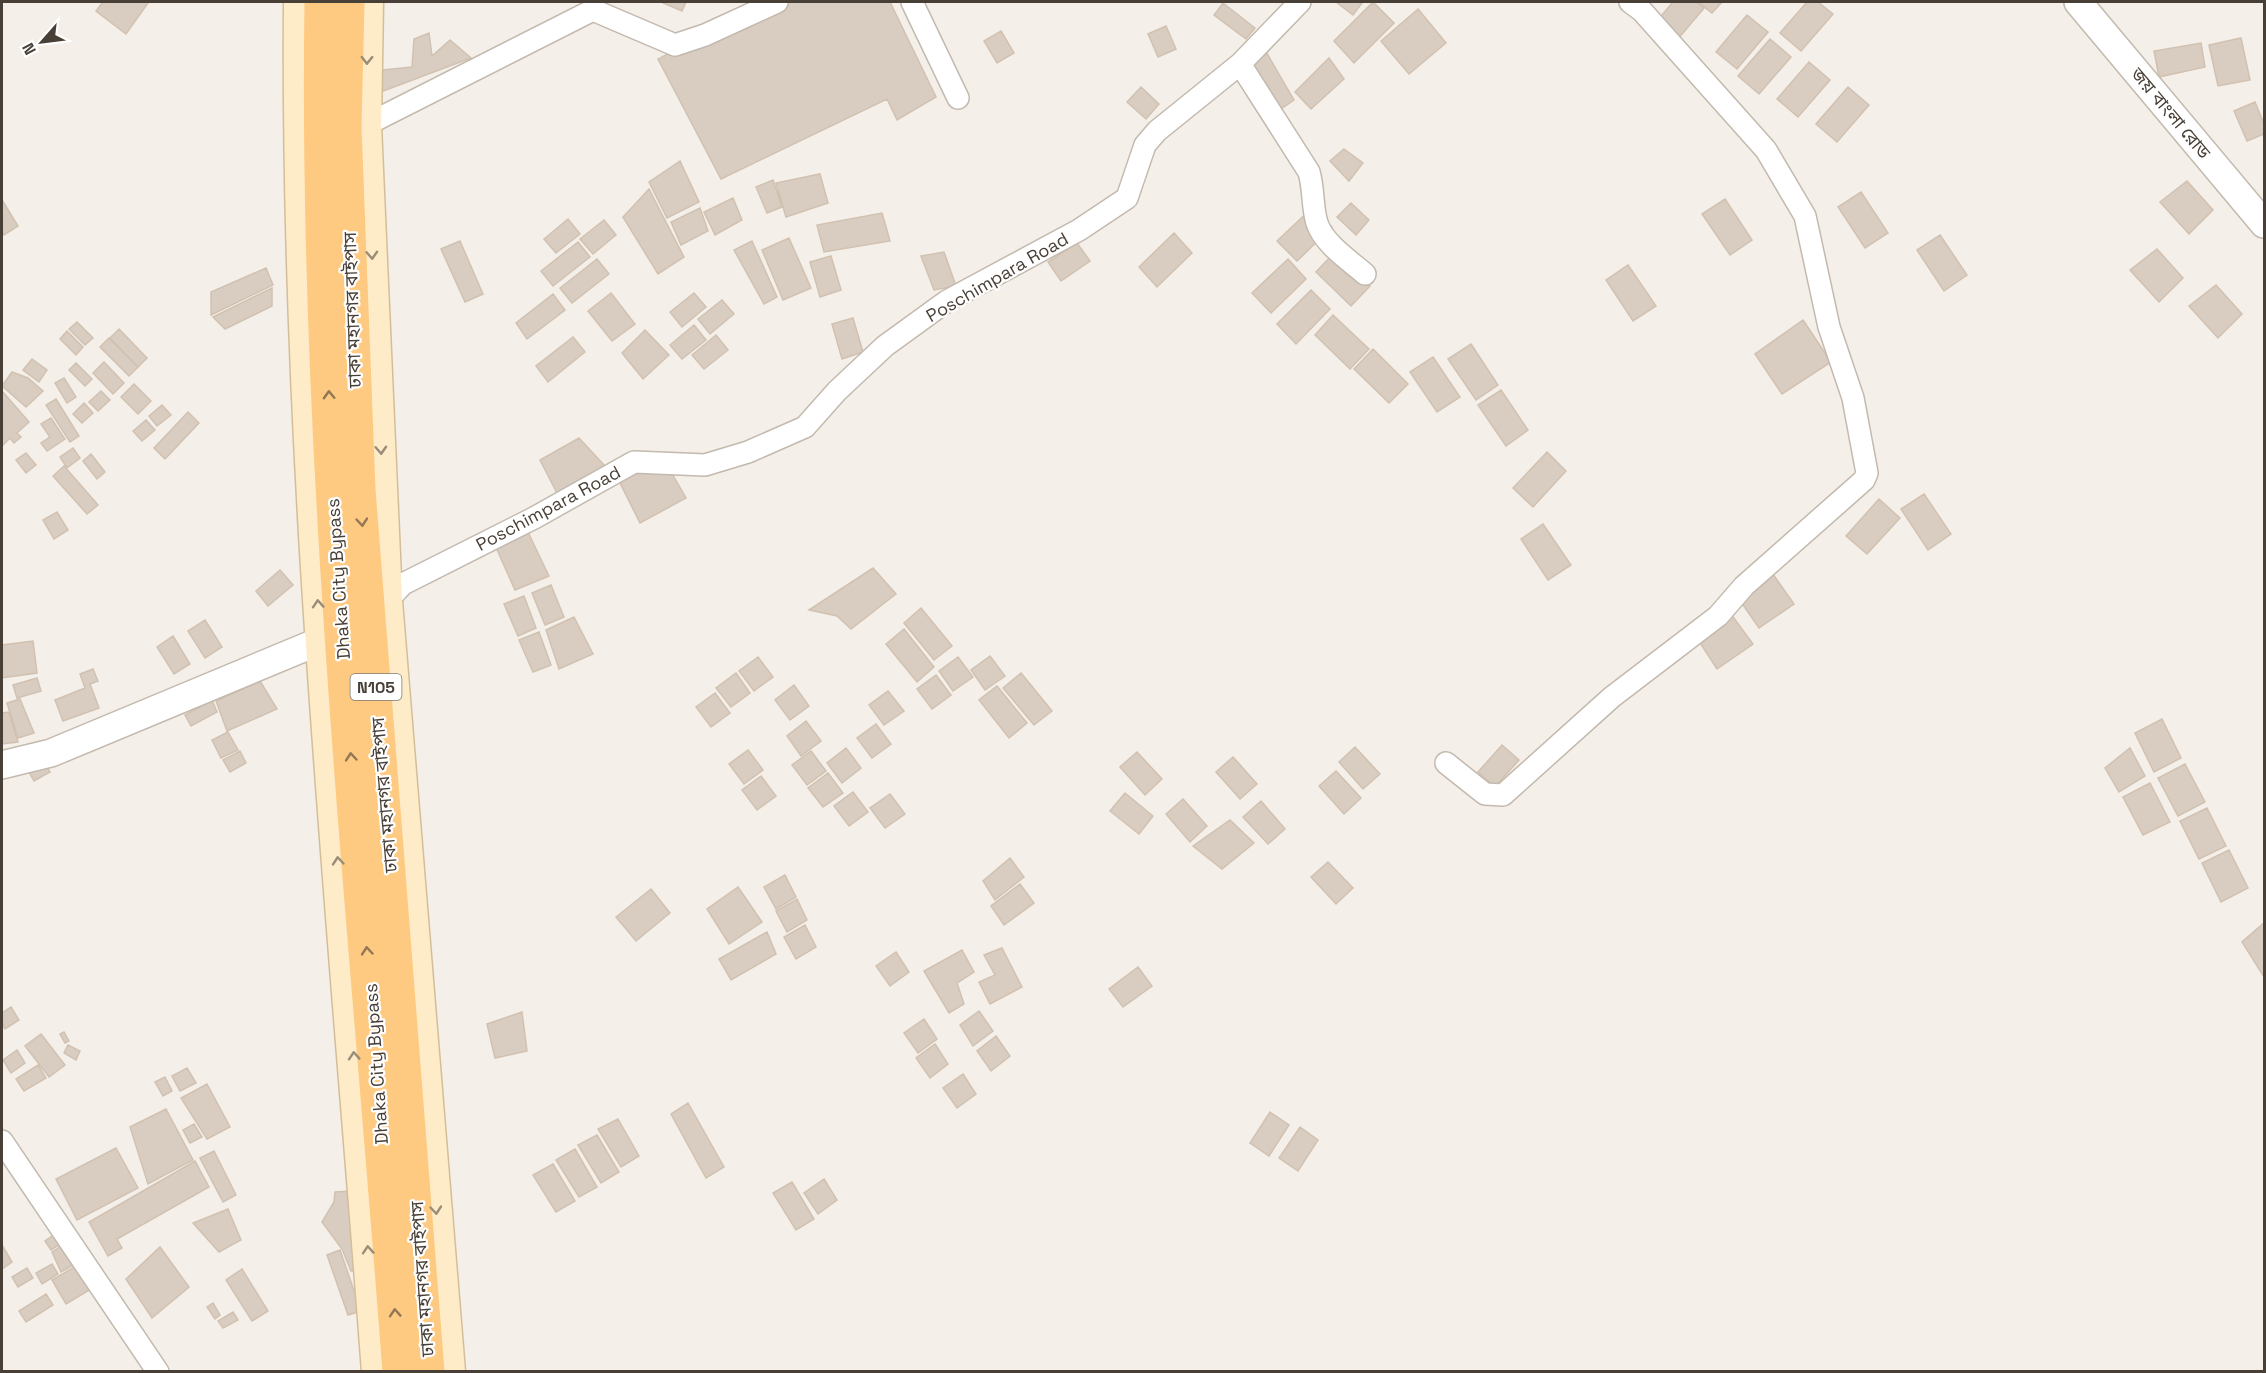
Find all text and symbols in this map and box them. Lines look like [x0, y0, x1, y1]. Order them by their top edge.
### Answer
north arrow [12, 12, 72, 72]
text: N [17, 39, 41, 58]
one-way arrow [361, 55, 373, 64]
street label: জয় বাংলা রোড [2125, 62, 2216, 164]
street label: Poschimpara Road [922, 227, 1072, 327]
street label: ঢাকা মহানগর বাইপাস [338, 231, 366, 389]
one-way arrow [365, 250, 378, 259]
one-way arrow [322, 390, 335, 399]
one-way arrow [374, 445, 387, 454]
street label: Poschimpara Road [472, 460, 624, 556]
street label: Dhaka City Bypass [321, 498, 355, 660]
one-way arrow [355, 517, 368, 526]
one-way arrow [311, 600, 324, 609]
road number: N105 [350, 674, 401, 700]
street label: ঢাকা মহানগর বাইপাস [366, 716, 402, 875]
one-way arrow [345, 752, 358, 761]
one-way arrow [332, 857, 345, 866]
one-way arrow [361, 947, 374, 956]
street label: Dhaka City Bypass [359, 983, 393, 1145]
one-way arrow [347, 1051, 360, 1060]
street label: ঢাকা মহানগর বাইপাস [405, 1200, 439, 1359]
one-way arrow [429, 1205, 442, 1214]
one-way arrow [362, 1246, 375, 1255]
one-way arrow [389, 1309, 402, 1318]

